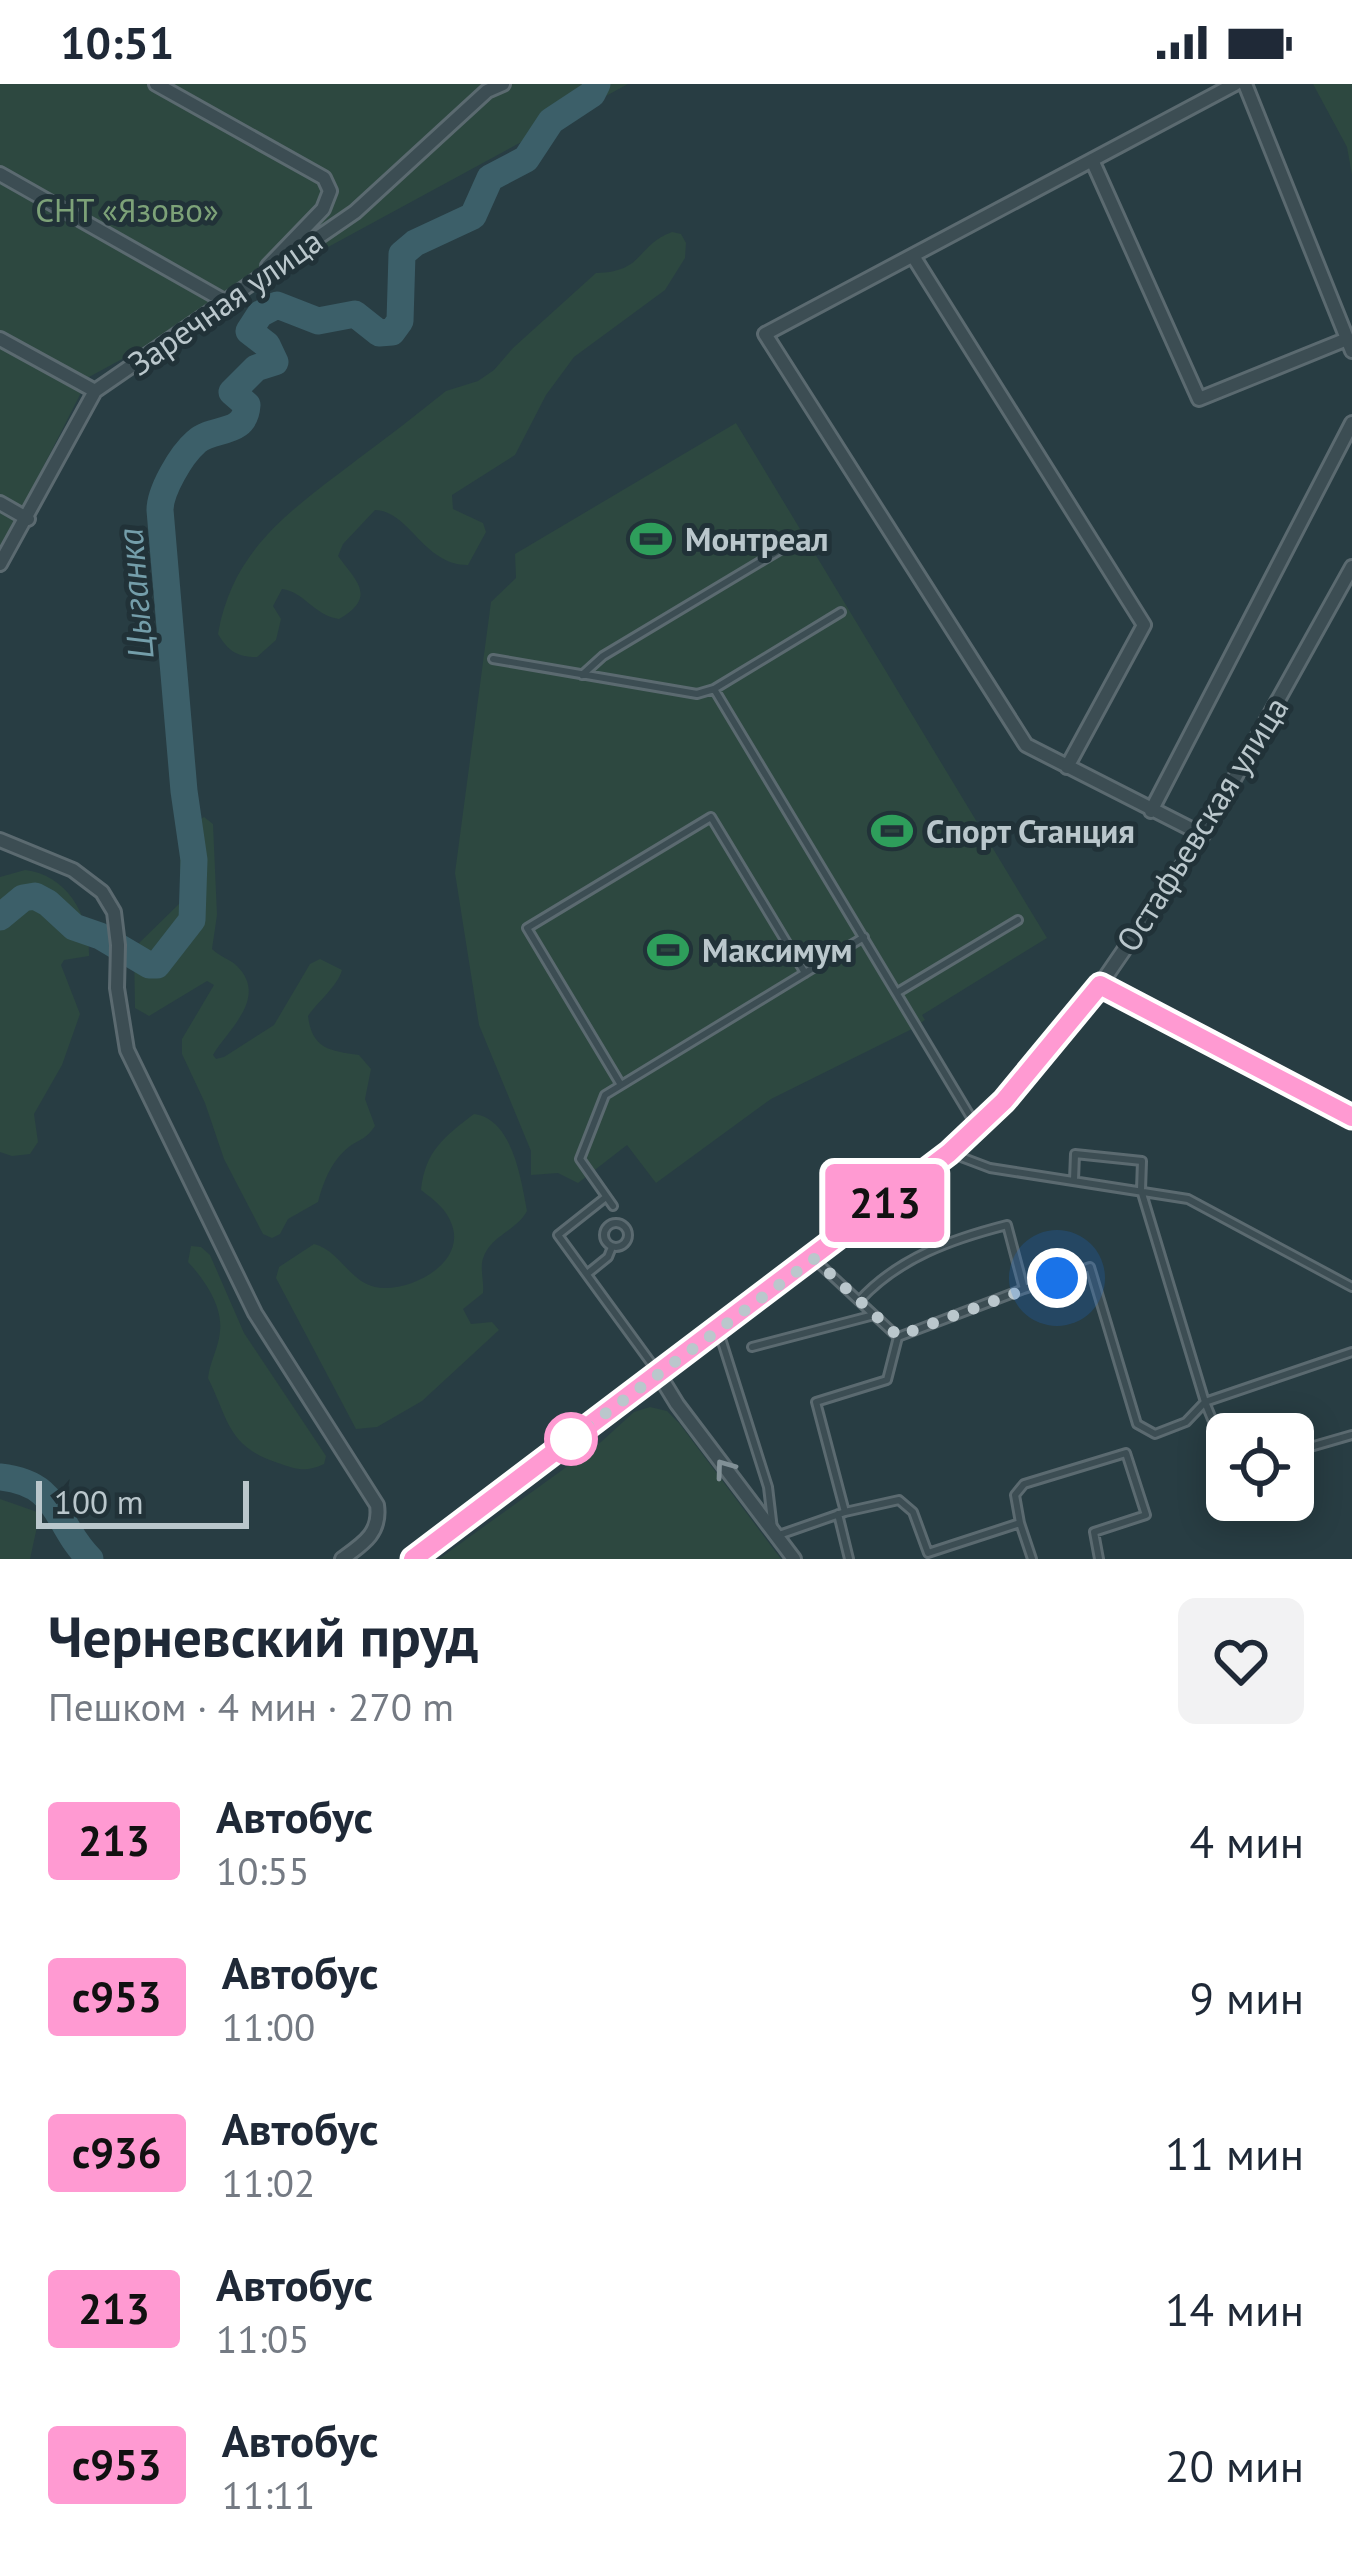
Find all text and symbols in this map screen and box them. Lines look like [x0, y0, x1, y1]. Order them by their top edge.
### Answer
text: 10:51 [60, 13, 174, 71]
park label: СНТ «Язово» [35, 188, 219, 231]
street label: Заречная улица [119, 219, 330, 384]
sports icon: Монтреал [628, 516, 674, 562]
place label: Монтреал [685, 517, 829, 560]
water label: Цыганка [105, 526, 164, 661]
street label: Остафьевская улица [1106, 688, 1297, 959]
sports icon: Спорт Станция [869, 808, 915, 854]
place label: Спорт Станция [926, 809, 1135, 852]
sports icon: Максимум [645, 927, 691, 973]
place label: Максимум [702, 928, 852, 971]
line badge: 213 [816, 1164, 954, 1242]
text: 213 [849, 1175, 921, 1230]
your location [1027, 1248, 1087, 1308]
map controls [1206, 1413, 1314, 1521]
button: locate [1206, 1413, 1314, 1521]
unlabelled marker [546, 1414, 596, 1464]
one-way arrow [716, 1460, 738, 1481]
scale bar [36, 1475, 249, 1528]
text: 100 m [54, 1480, 144, 1523]
button: heart [1178, 1598, 1304, 1724]
text: Черневский пруд [48, 1599, 478, 1673]
text: Пешком · 4 мин · 270 m [48, 1681, 454, 1732]
text: Автобус [216, 1787, 373, 1845]
text: 4 мин [1190, 1812, 1304, 1870]
text: 213 [78, 1813, 150, 1868]
text: 10:55 [216, 1845, 310, 1896]
text: Автобус [222, 1943, 379, 2001]
text: 9 мин [1190, 1968, 1304, 2026]
text: с953 [72, 1969, 162, 2024]
text: 11:00 [222, 2001, 315, 2052]
text: Автобус [222, 2099, 379, 2157]
text: 11 мин [1165, 2124, 1304, 2182]
text: с936 [72, 2125, 162, 2180]
text: 11:02 [222, 2157, 315, 2208]
text: Автобус [216, 2255, 373, 2313]
text: 14 мин [1165, 2280, 1304, 2338]
text: 213 [78, 2281, 150, 2336]
text: 11:05 [216, 2313, 310, 2364]
text: Автобус [222, 2411, 379, 2469]
text: 20 мин [1165, 2436, 1304, 2494]
text: с953 [72, 2437, 162, 2492]
text: 11:11 [222, 2469, 315, 2520]

